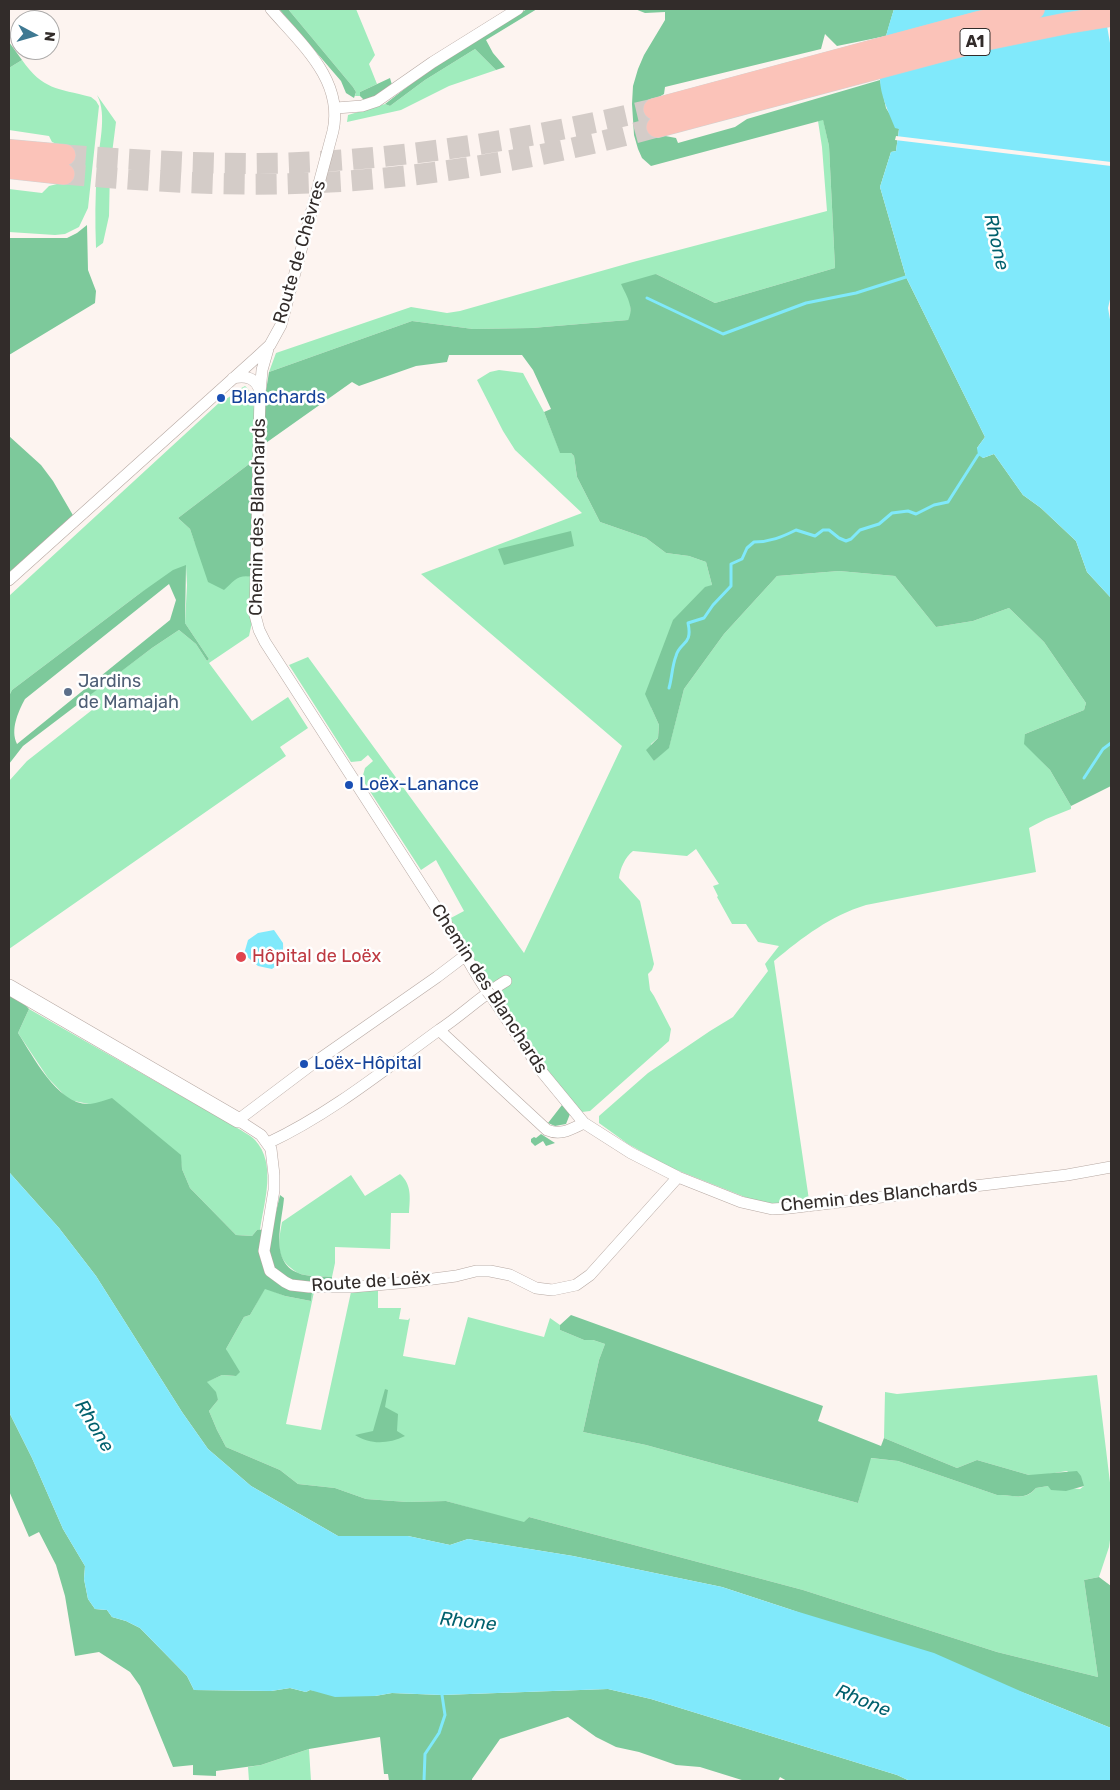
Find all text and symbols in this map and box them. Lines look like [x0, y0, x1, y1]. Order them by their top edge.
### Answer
north arrow [10, 10, 60, 60]
road number: A1 [960, 28, 990, 56]
text: N [40, 31, 58, 42]
street label: Route de Chèvres [269, 178, 331, 326]
water label: Rhone [978, 212, 1014, 272]
place label: Blanchards [231, 387, 326, 409]
marker: Blanchards [215, 392, 227, 404]
street label: Chemin des Blanchards [245, 418, 271, 616]
place label: Jardins de Mamajah [78, 671, 179, 714]
marker: Jardins de Mamajah [62, 686, 74, 698]
place label: Loëx-Lanance [359, 774, 479, 796]
marker: Loëx-Lanance [343, 779, 355, 791]
street label: Chemin des Blanchards [426, 900, 552, 1078]
place label: Hôpital de Loëx [252, 946, 381, 968]
marker: Hôpital de Loëx [234, 950, 248, 964]
place label: Loëx-Hôpital [314, 1053, 422, 1075]
marker: Loëx-Hôpital [298, 1058, 310, 1070]
street label: Chemin des Blanchards [780, 1175, 978, 1217]
street label: Route de Loëx [311, 1267, 431, 1297]
water label: Rhone [70, 1396, 118, 1456]
water label: Rhone [438, 1608, 498, 1636]
water label: Rhone [832, 1680, 894, 1722]

